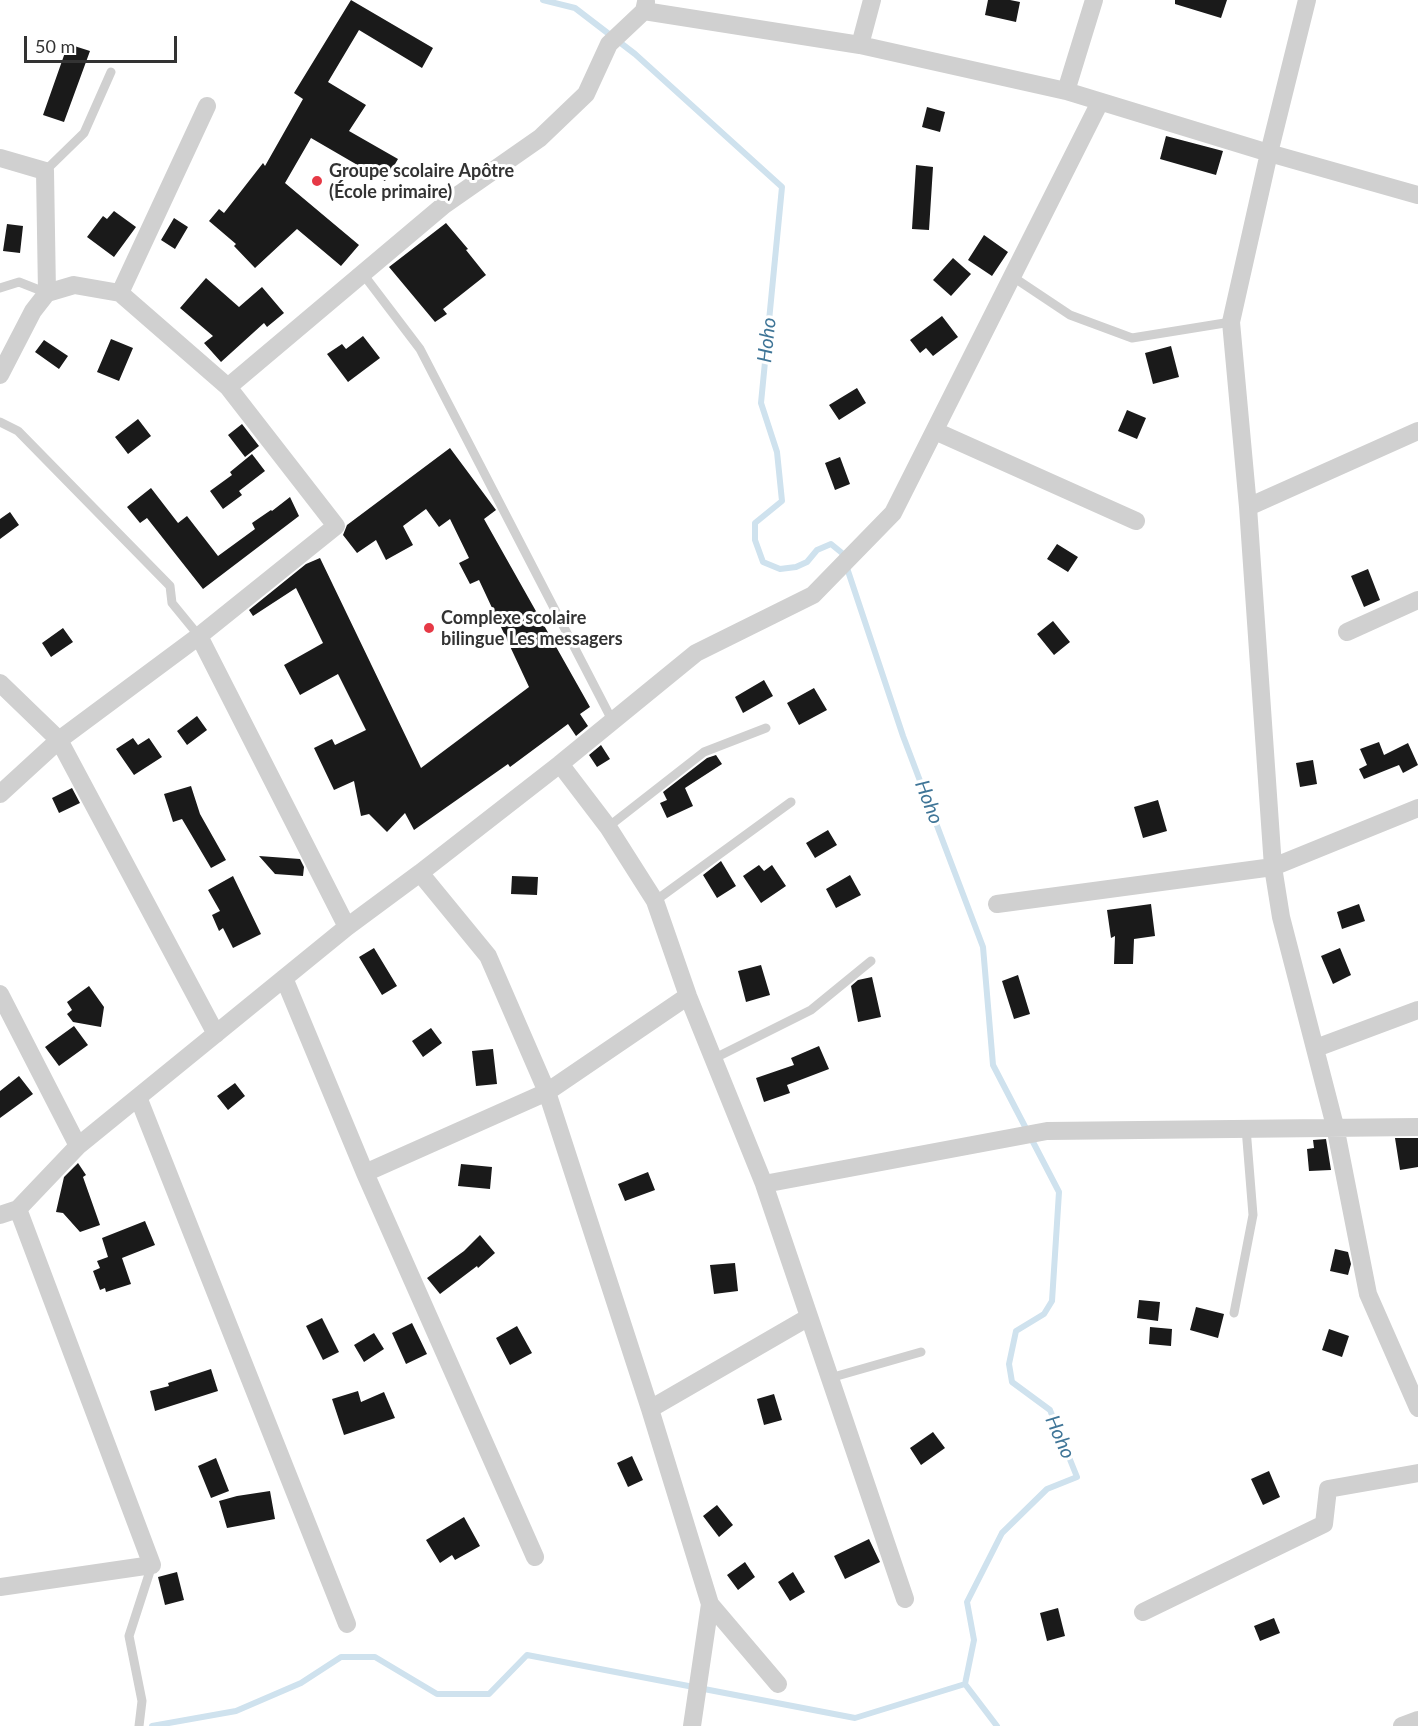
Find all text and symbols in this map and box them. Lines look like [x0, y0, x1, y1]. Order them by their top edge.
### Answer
scale bar [27, 24, 180, 62]
text: 50 m [35, 35, 75, 57]
place label: Groupe scolaire Apôtre (École primaire) [329, 160, 514, 202]
marker: Groupe scolaire Apôtre (École primaire) [310, 174, 324, 188]
water label: Hoho [753, 316, 781, 364]
place label: Complexe scolaire bilingue Les messagers [441, 607, 623, 650]
marker: Complexe scolaire bilingue Les messagers [422, 621, 436, 635]
water label: Hoho [910, 777, 948, 827]
water label: Hoho [1040, 1411, 1080, 1463]

